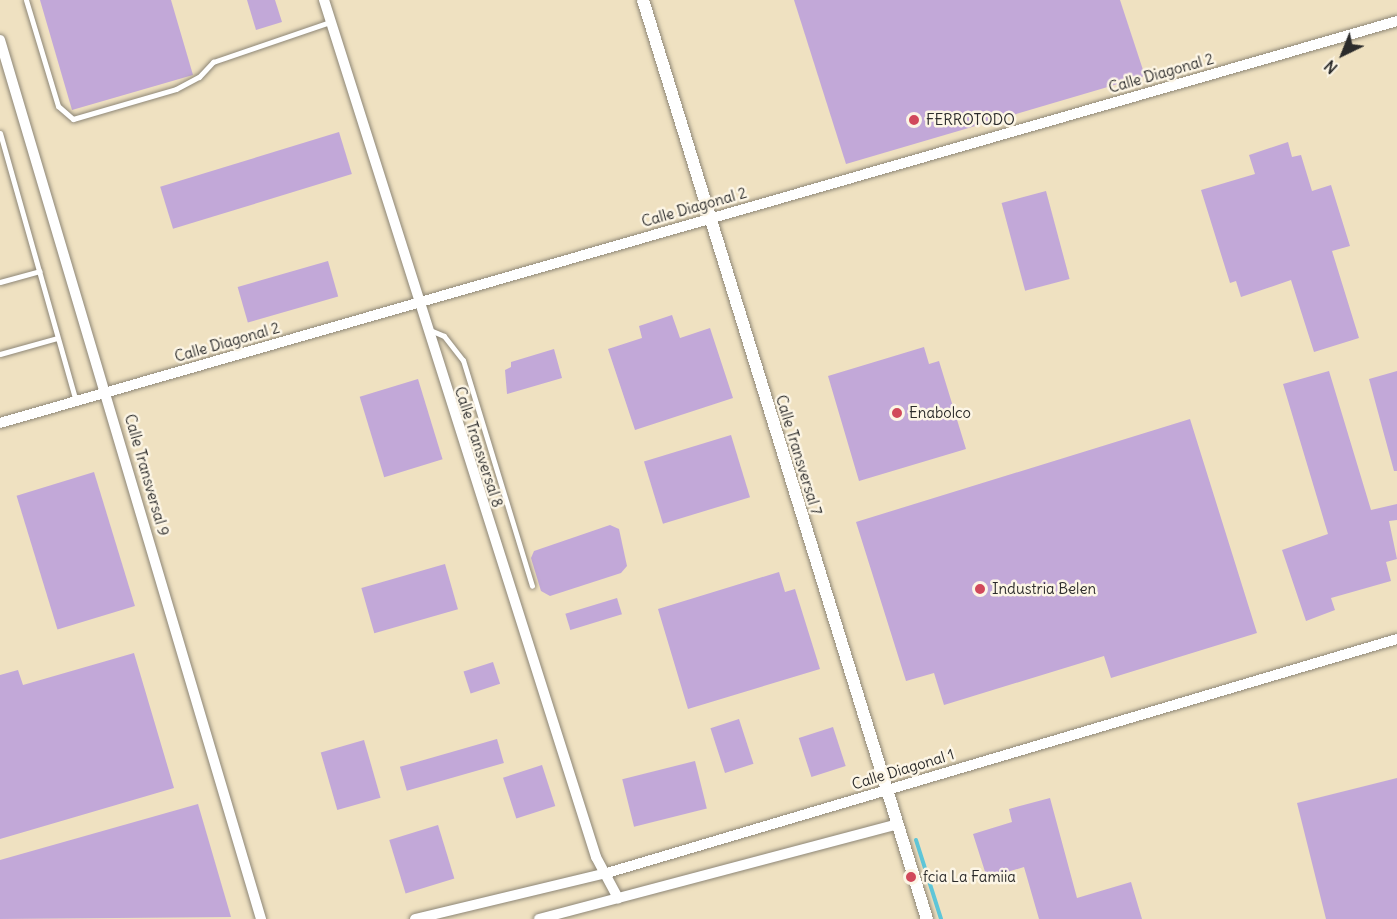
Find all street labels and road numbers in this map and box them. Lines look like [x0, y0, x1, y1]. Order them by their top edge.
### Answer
street label: Calle Diagonal 2 [1106, 49, 1216, 97]
street label: Calle Diagonal 2 [639, 183, 749, 231]
street label: Calle Diagonal 2 [172, 318, 282, 366]
street label: Calle Transversal 8 [451, 384, 507, 510]
street label: Calle Transversal 7 [772, 393, 826, 517]
street label: Calle Transversal 9 [121, 412, 173, 538]
street label: Calle Diagonal 1 [850, 745, 956, 793]

